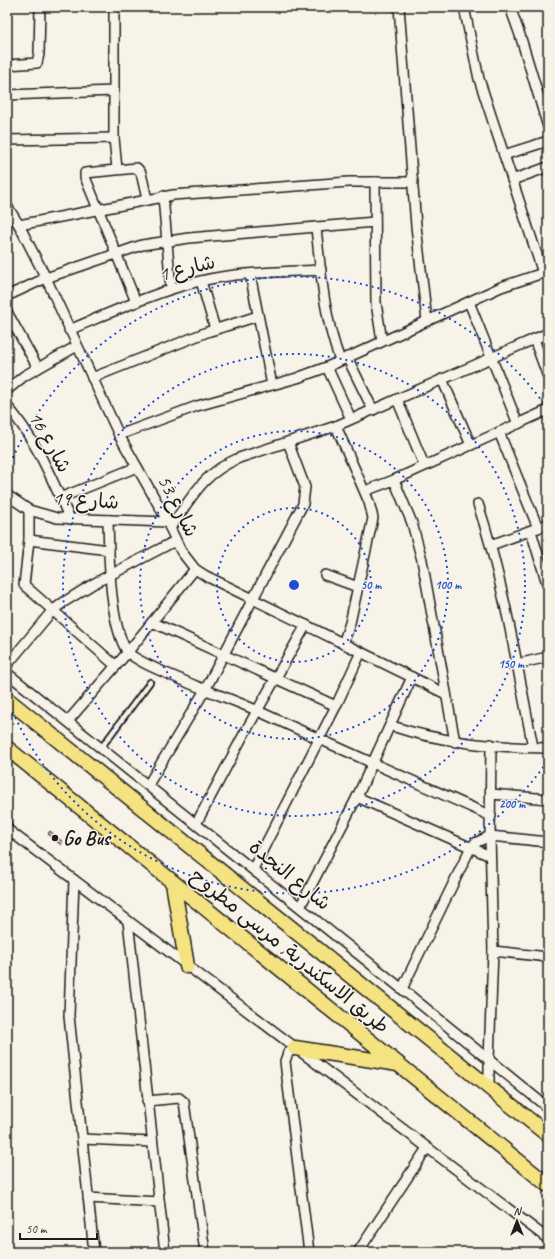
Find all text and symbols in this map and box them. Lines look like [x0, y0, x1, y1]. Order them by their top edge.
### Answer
street label: شارع 1 [156, 249, 218, 288]
street label: شارع 16 [22, 407, 77, 477]
street label: شارع 53 [151, 471, 204, 542]
street label: شارع 19 [52, 485, 120, 516]
text: 50 m [361, 577, 382, 593]
text: 100 m [435, 577, 462, 593]
centre of rings [287, 578, 301, 592]
text: 150 m [498, 656, 525, 672]
text: 200 m [499, 796, 526, 812]
place label: Go Bus [63, 826, 112, 851]
marker: Go Bus [50, 833, 60, 843]
street label: شارع النجدة [243, 834, 336, 916]
street label: طريق الاسكندرية, مرسى مطروح [185, 863, 394, 1040]
north arrow [497, 1201, 537, 1241]
text: N [514, 1204, 523, 1218]
scale bar [20, 1215, 97, 1241]
text: 50 m [26, 1221, 48, 1237]

